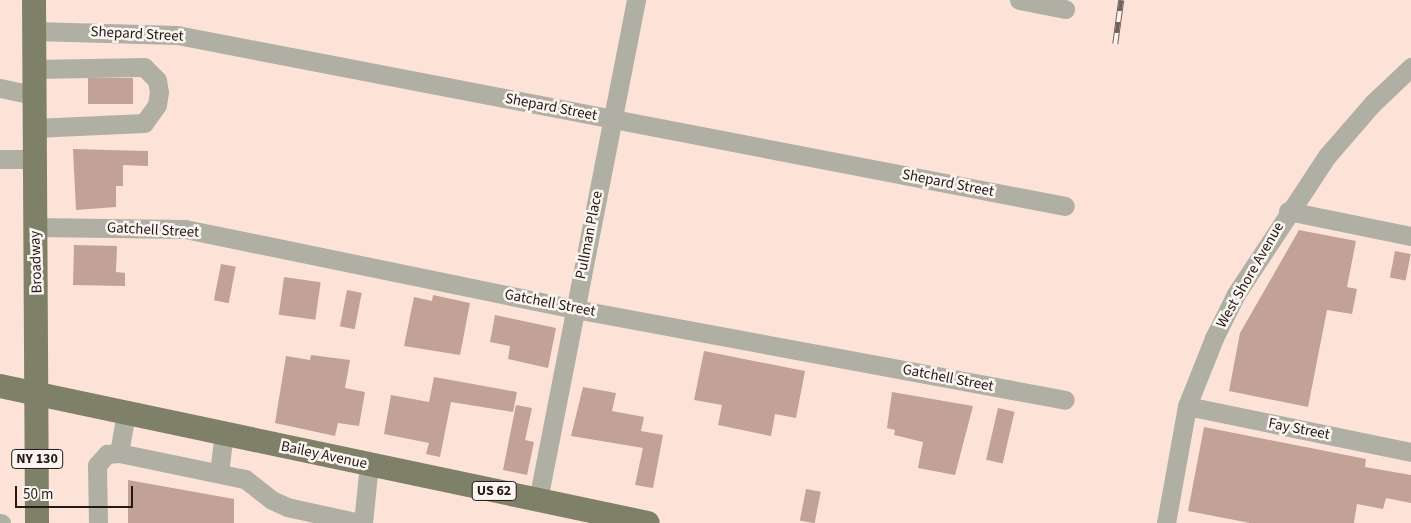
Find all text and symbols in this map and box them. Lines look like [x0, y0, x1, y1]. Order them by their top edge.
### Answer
street label: Shepard Street [90, 23, 184, 45]
street label: Shepard Street [504, 89, 598, 125]
street label: Shepard Street [901, 165, 995, 201]
street label: Pullman Place [572, 189, 606, 281]
street label: Gatchell Street [107, 219, 199, 241]
street label: West Shore Avenue [1212, 219, 1288, 331]
street label: Broadway [26, 230, 46, 294]
street label: Gatchell Street [503, 285, 597, 321]
street label: Gatchell Street [901, 360, 995, 396]
street label: Fay Street [1267, 414, 1331, 444]
street label: Bailey Avenue [279, 437, 369, 473]
road number: NY 130 [11, 448, 63, 470]
scale bar [18, 476, 135, 508]
road number: US 62 [472, 480, 516, 502]
text: 50 m [23, 484, 53, 505]

